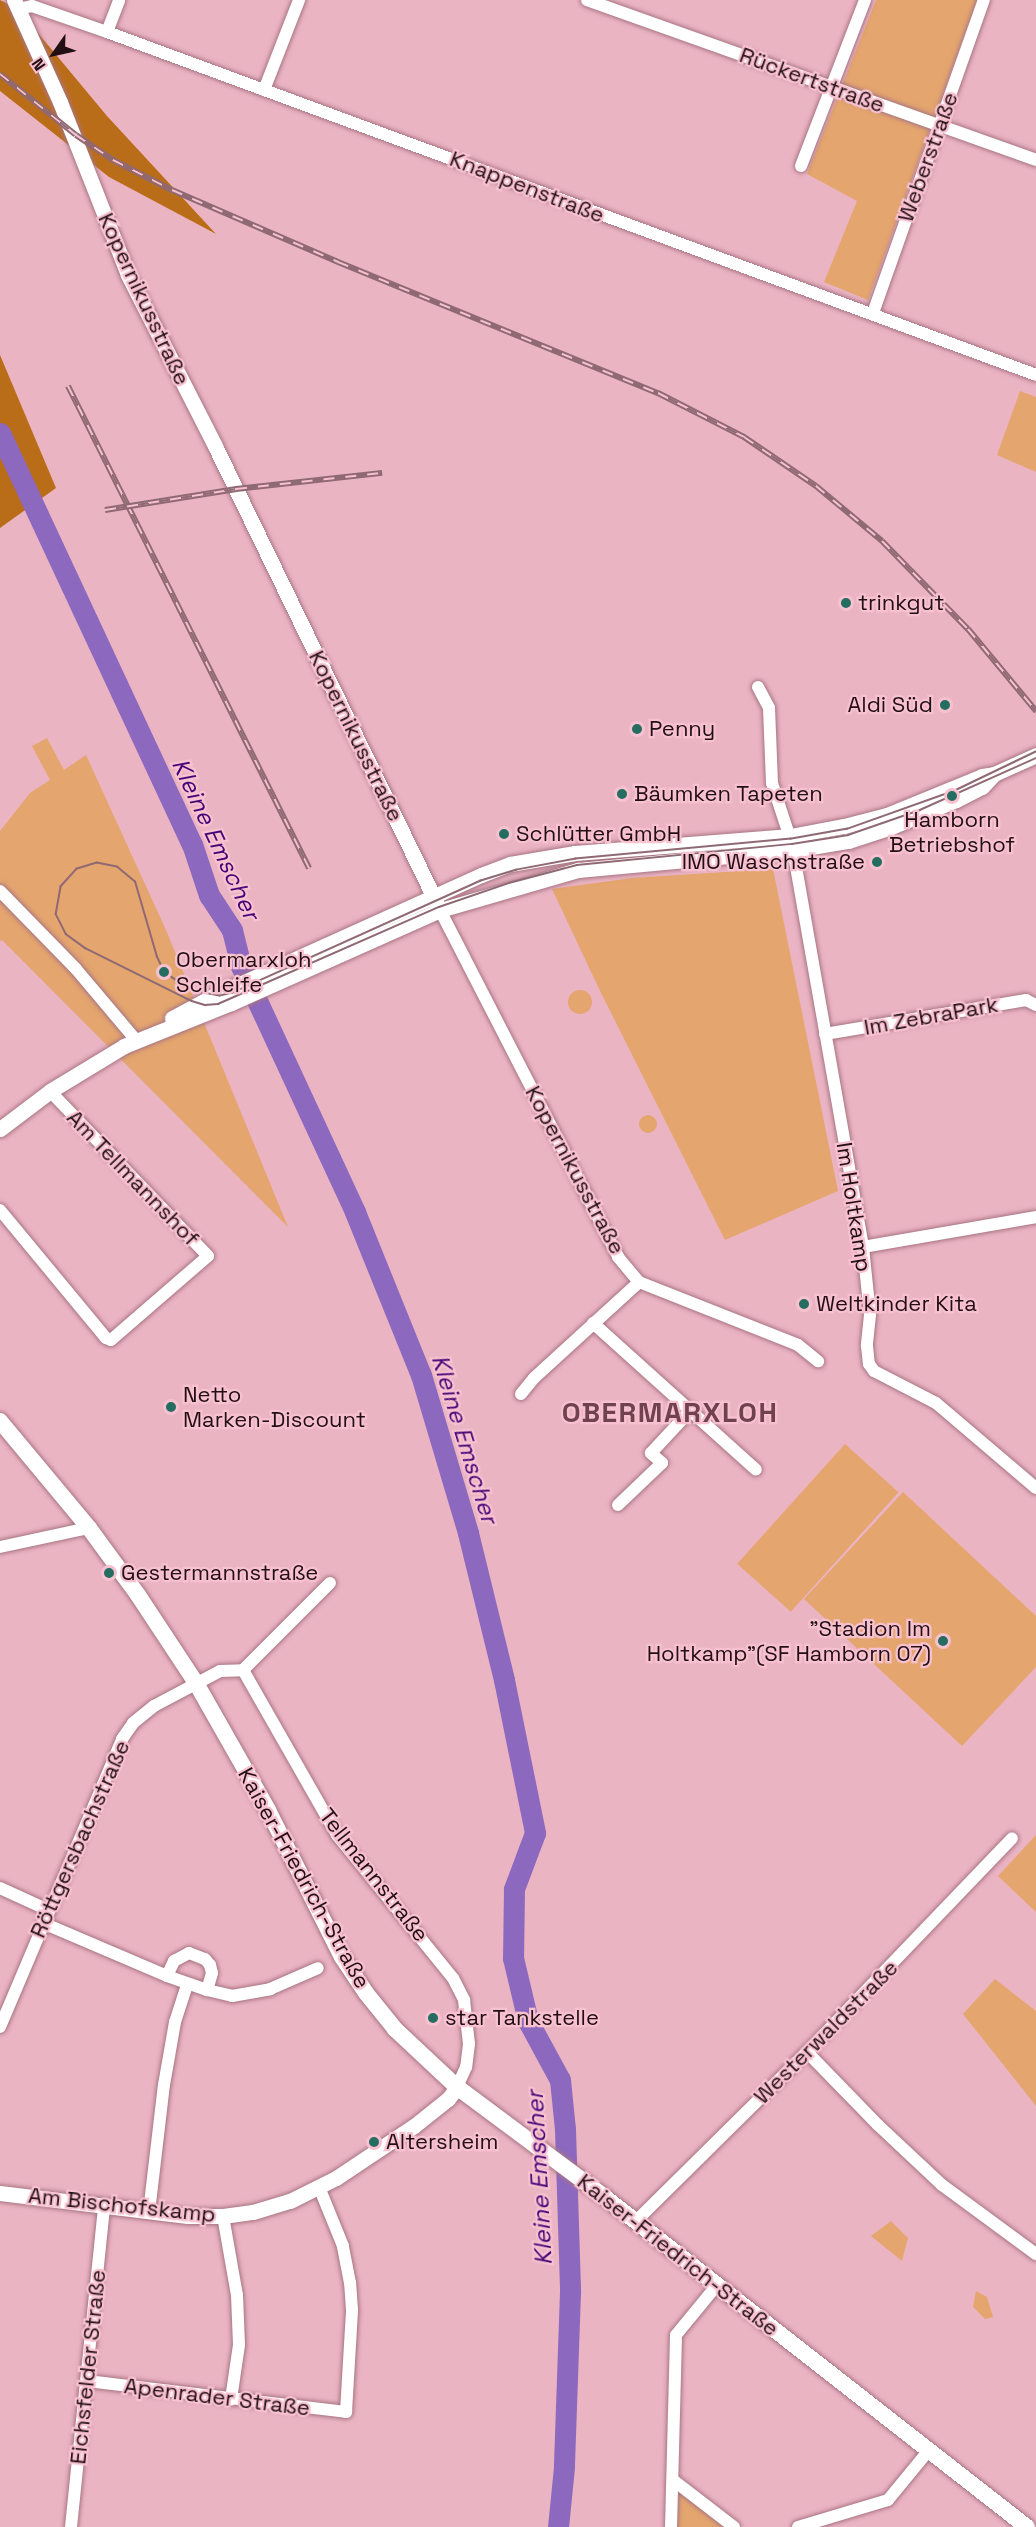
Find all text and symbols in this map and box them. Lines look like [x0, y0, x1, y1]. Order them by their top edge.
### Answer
north arrow [24, 24, 84, 84]
street label: Rückertstraße [736, 42, 888, 118]
text: N [27, 54, 50, 75]
street label: Weberstraße [892, 89, 964, 225]
street label: Knappenstraße [446, 145, 608, 229]
street label: Kopernikusstraße [93, 209, 195, 389]
place label: trinkgut [858, 590, 944, 616]
marker: trinkgut [839, 596, 853, 610]
street label: Kopernikusstraße [303, 646, 409, 826]
place label: Aldi Süd [847, 692, 933, 718]
marker: Aldi Süd [938, 698, 952, 712]
place label: Penny [649, 716, 715, 742]
marker: Penny [630, 722, 644, 736]
water label: Kleine Emscher [166, 754, 266, 924]
place label: Bäumken Tapeten [634, 781, 823, 807]
marker: Bäumken Tapeten [615, 787, 629, 801]
marker: Hamborn Betriebshof [945, 789, 959, 803]
place label: Hamborn Betriebshof [889, 806, 1015, 858]
place label: Schlütter GmbH [516, 821, 681, 847]
marker: Schlütter GmbH [497, 827, 511, 841]
place label: IMO Waschstraße [682, 849, 865, 875]
marker: IMO Waschstraße [870, 855, 884, 869]
place label: Obermarxloh Schleife [176, 946, 312, 998]
marker: Obermarxloh Schleife [157, 965, 171, 979]
street label: Im ZebraPark [862, 991, 1000, 1041]
street label: Kopernikusstraße [520, 1081, 630, 1259]
street label: Am Tellmannshof [61, 1104, 205, 1252]
street label: Im Holtkamp [831, 1140, 877, 1274]
place label: Weltkinder Kita [816, 1291, 977, 1317]
marker: Weltkinder Kita [797, 1297, 811, 1311]
water label: Kleine Emscher [426, 1351, 504, 1527]
place label: Netto Marken-Discount [183, 1381, 366, 1432]
district label: OBERMARXLOH [562, 1395, 778, 1429]
marker: Netto Marken-Discount [164, 1400, 178, 1414]
place label: Gestermannstraße [121, 1560, 318, 1586]
marker: Gestermannstraße [102, 1566, 116, 1580]
place label: "Stadion Im Holtkamp"(SF Hamborn 07) [647, 1615, 931, 1666]
marker: "Stadion Im Holtkamp"(SF Hamborn 07) [936, 1634, 950, 1648]
street label: Röttgersbachstraße [25, 1736, 135, 1942]
street label: Kaiser-Friedrich-Straße [232, 1763, 376, 1993]
street label: Tellmannstraße [314, 1803, 434, 1947]
street label: Westerwaldstraße [748, 1954, 904, 2110]
place label: star Tankstelle [445, 2005, 600, 2031]
marker: star Tankstelle [426, 2011, 440, 2025]
water label: Kleine Emscher [520, 2090, 558, 2266]
place label: Altersheim [386, 2129, 498, 2155]
marker: Altersheim [367, 2135, 381, 2149]
street label: Kaiser-Friedrich-Straße [572, 2168, 784, 2342]
street label: Am Bischofskamp [27, 2182, 217, 2228]
street label: Eichsfelder Straße [65, 2268, 111, 2466]
street label: Apenrader Straße [123, 2373, 311, 2421]

